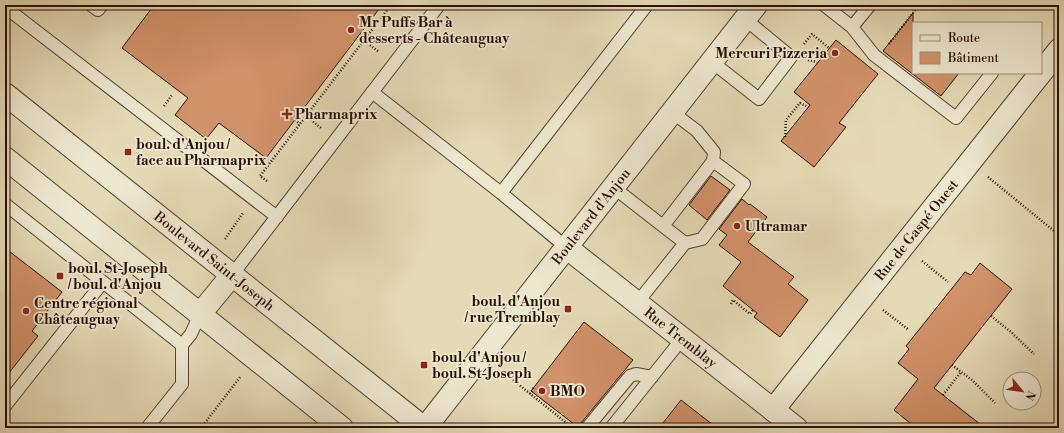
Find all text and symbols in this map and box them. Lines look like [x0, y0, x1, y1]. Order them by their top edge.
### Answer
place label: Mr Puffs Bar à desserts - Châteauguay [359, 14, 510, 48]
legend [912, 22, 1042, 74]
marker: Mr Puffs Bar à desserts - Châteauguay [346, 25, 356, 35]
text: Route [948, 31, 980, 46]
place label: Mercuri Pizzeria [715, 45, 827, 63]
marker: Mercuri Pizzeria [830, 48, 840, 58]
text: Bâtiment [947, 51, 999, 66]
place label: Pharmaprix [295, 106, 378, 124]
marker: Pharmaprix [282, 109, 292, 119]
place label: boul. d'Anjou / face au Pharmaprix [136, 136, 267, 170]
marker: boul. d'Anjou / face au Pharmaprix [123, 147, 133, 157]
street label: Boulevard d'Anjou [548, 165, 635, 269]
street label: Rue de Gaspé Ouest [871, 176, 963, 285]
street label: Boulevard Saint-Joseph [149, 208, 279, 316]
place label: Ultramar [745, 218, 807, 236]
marker: Ultramar [732, 221, 742, 231]
place label: boul. St-Joseph / boul. d'Anjou [67, 260, 168, 294]
marker: boul. St-Joseph / boul. d'Anjou [55, 271, 65, 281]
place label: boul. d'Anjou / rue Tremblay [464, 293, 561, 327]
place label: Centre régional Châteauguay [34, 295, 138, 329]
marker: boul. d'Anjou / rue Tremblay [563, 304, 573, 314]
street label: Rue Tremblay [640, 304, 720, 373]
marker: Centre régional Châteauguay [21, 306, 31, 316]
place label: boul. d'Anjou / boul. St-Joseph [432, 349, 532, 383]
marker: boul. d'Anjou / boul. St-Joseph [419, 360, 429, 370]
north arrow [1002, 371, 1042, 411]
place label: BMO [550, 383, 585, 401]
marker: BMO [537, 386, 547, 396]
text: N [1021, 388, 1038, 403]

